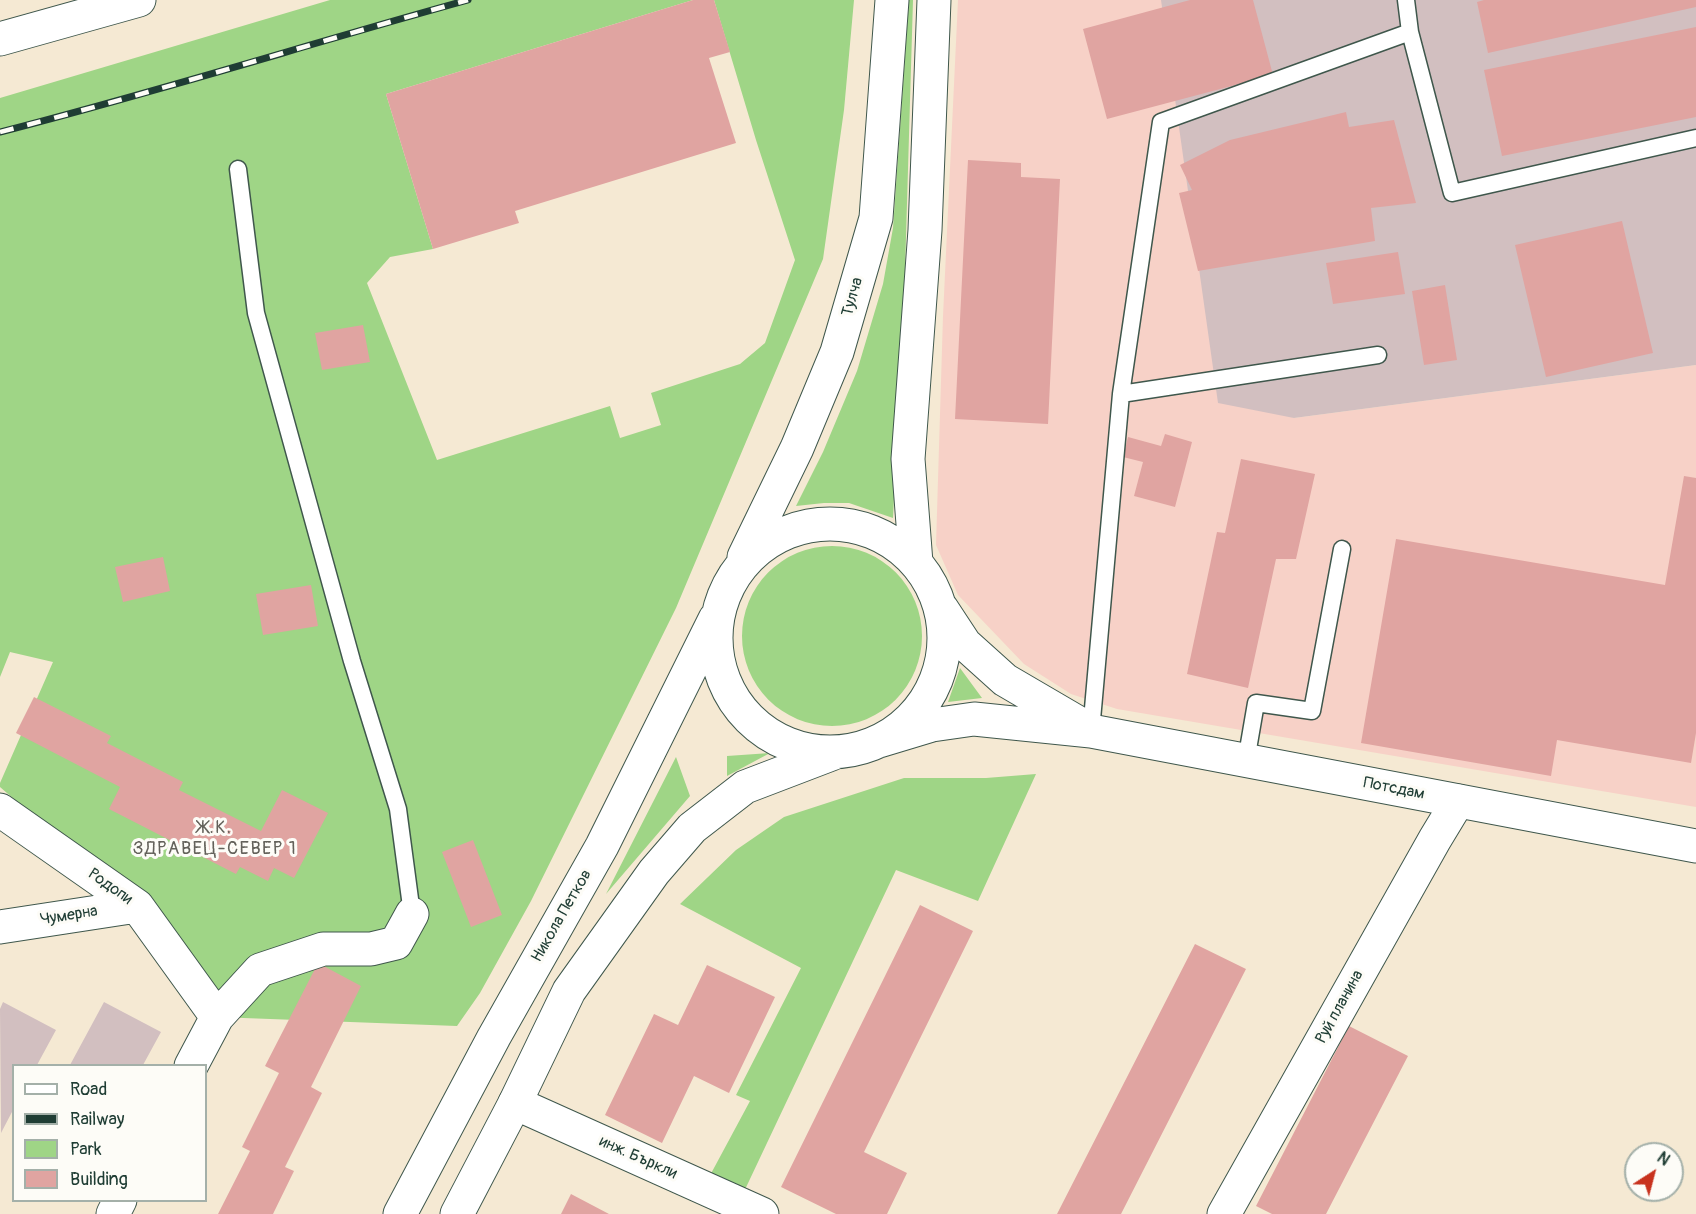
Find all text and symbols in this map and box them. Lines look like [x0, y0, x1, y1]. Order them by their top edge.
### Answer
street label: Тулча [838, 275, 868, 319]
street label: Потсдам [1362, 774, 1426, 804]
district label: Ж.К. ЗДРАВЕЦ-СЕВЕР 1 [133, 817, 297, 860]
street label: Родопи [84, 865, 136, 909]
street label: Никола Петков [528, 866, 596, 966]
street label: Чумерна [39, 902, 99, 930]
street label: Руй планина [1312, 967, 1368, 1047]
legend [12, 1064, 207, 1202]
text: Road [70, 1078, 107, 1101]
text: Railway [70, 1108, 125, 1131]
street label: инж. Бъркли [596, 1132, 680, 1184]
text: Park [70, 1138, 102, 1161]
north arrow [1624, 1142, 1684, 1202]
text: N [1653, 1148, 1674, 1170]
text: Building [70, 1168, 128, 1191]

